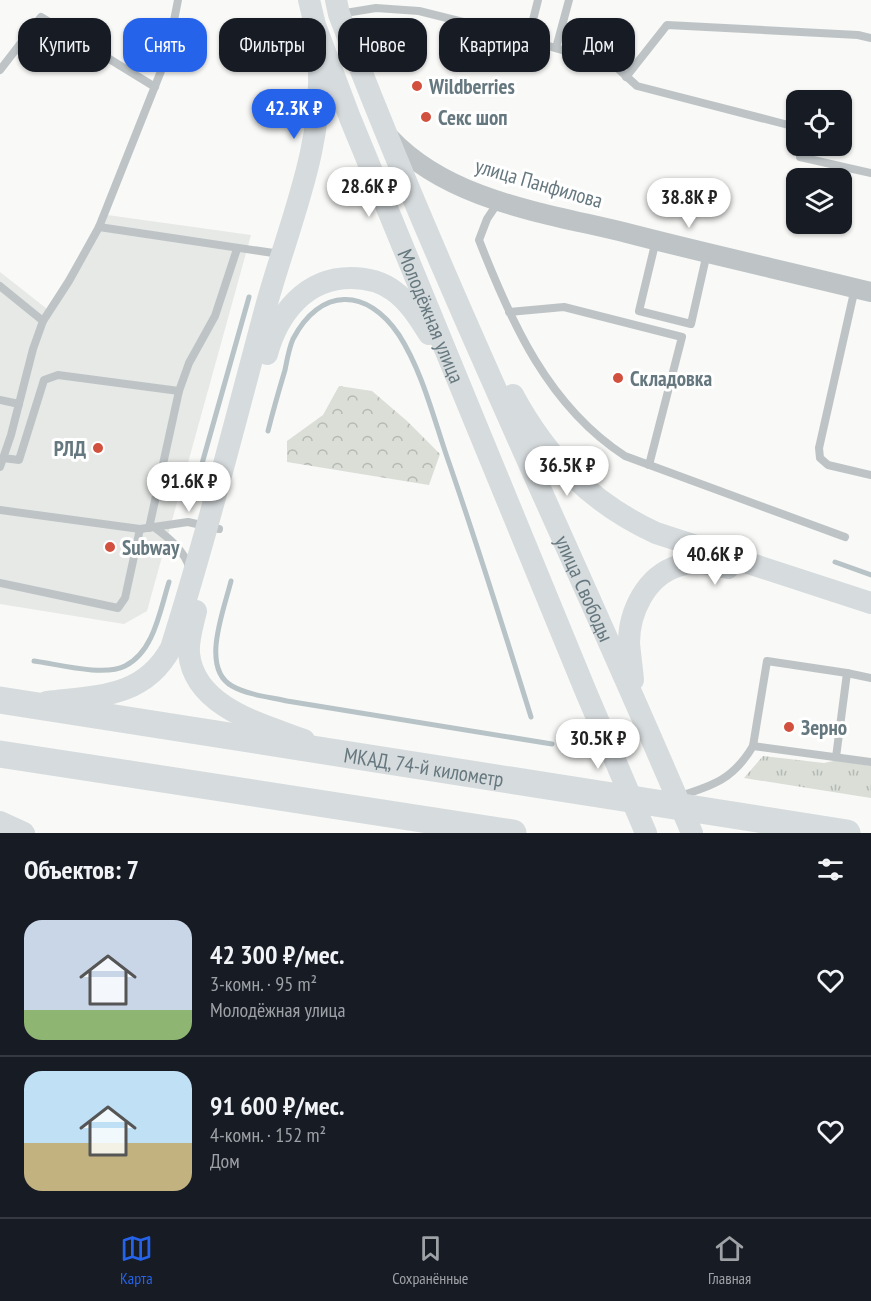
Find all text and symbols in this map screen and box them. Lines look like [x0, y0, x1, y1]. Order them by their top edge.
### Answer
chip: Купить [18, 18, 111, 72]
chip: Снять [123, 18, 207, 72]
chip: Фильтры [219, 18, 326, 72]
chip: Новое [338, 18, 427, 72]
chip: Квартира [439, 18, 550, 72]
chip: Дом [562, 18, 635, 72]
place label: Wildberries [428, 73, 515, 100]
marker: Wildberries [410, 79, 424, 93]
pin: 42.3K ₽ [239, 89, 349, 140]
map controls [786, 90, 852, 234]
button: locate [786, 90, 852, 156]
text: 42.3K ₽ [266, 95, 322, 121]
place label: Секс шоп [438, 104, 508, 131]
marker: Секс шоп [419, 110, 433, 124]
street label: улица Панфилова [472, 152, 606, 214]
pin: 28.6K ₽ [314, 167, 424, 218]
button: layers [786, 168, 852, 234]
text: 28.6K ₽ [341, 173, 397, 199]
pin: 38.8K ₽ [634, 178, 744, 229]
text: 38.8K ₽ [661, 184, 717, 210]
street label: Молодёжная улица [392, 245, 471, 387]
place label: Складовка [630, 365, 712, 392]
marker: Складовка [611, 371, 625, 385]
place label: РЛД [54, 435, 86, 462]
marker: РЛД [91, 441, 105, 455]
pin: 36.5K ₽ [512, 446, 622, 497]
text: 36.5K ₽ [539, 452, 595, 478]
pin: 91.6K ₽ [134, 462, 244, 513]
text: 91.6K ₽ [161, 468, 217, 494]
street label: улица Свободы [549, 531, 620, 645]
place label: Subway [122, 534, 180, 561]
pin: 40.6K ₽ [660, 535, 770, 586]
marker: Subway [103, 540, 117, 554]
text: 40.6K ₽ [687, 541, 743, 567]
place label: Зерно [801, 714, 847, 741]
pin: 30.5K ₽ [543, 719, 653, 770]
marker: Зерно [782, 720, 796, 734]
text: 30.5K ₽ [570, 725, 626, 751]
street label: МКАД, 74-й километр [342, 741, 506, 792]
text: Объектов: 7 [24, 853, 139, 886]
icon: filters [814, 853, 847, 886]
text: 42 300 ₽/мес. [210, 938, 344, 971]
icon: home [72, 944, 144, 1016]
icon: heart [814, 964, 847, 997]
text: 3-комн. · 95 m² [210, 971, 317, 997]
text: Молодёжная улица [210, 997, 345, 1023]
text: 91 600 ₽/мес. [210, 1089, 344, 1122]
icon: home [72, 1095, 144, 1167]
icon: heart [814, 1115, 847, 1148]
text: 4-комн. · 152 m² [210, 1122, 326, 1148]
text: Дом [210, 1148, 240, 1174]
tab: Карта [120, 1232, 153, 1288]
tab: Сохранённые [392, 1232, 468, 1288]
tab: Главная [708, 1232, 751, 1288]

